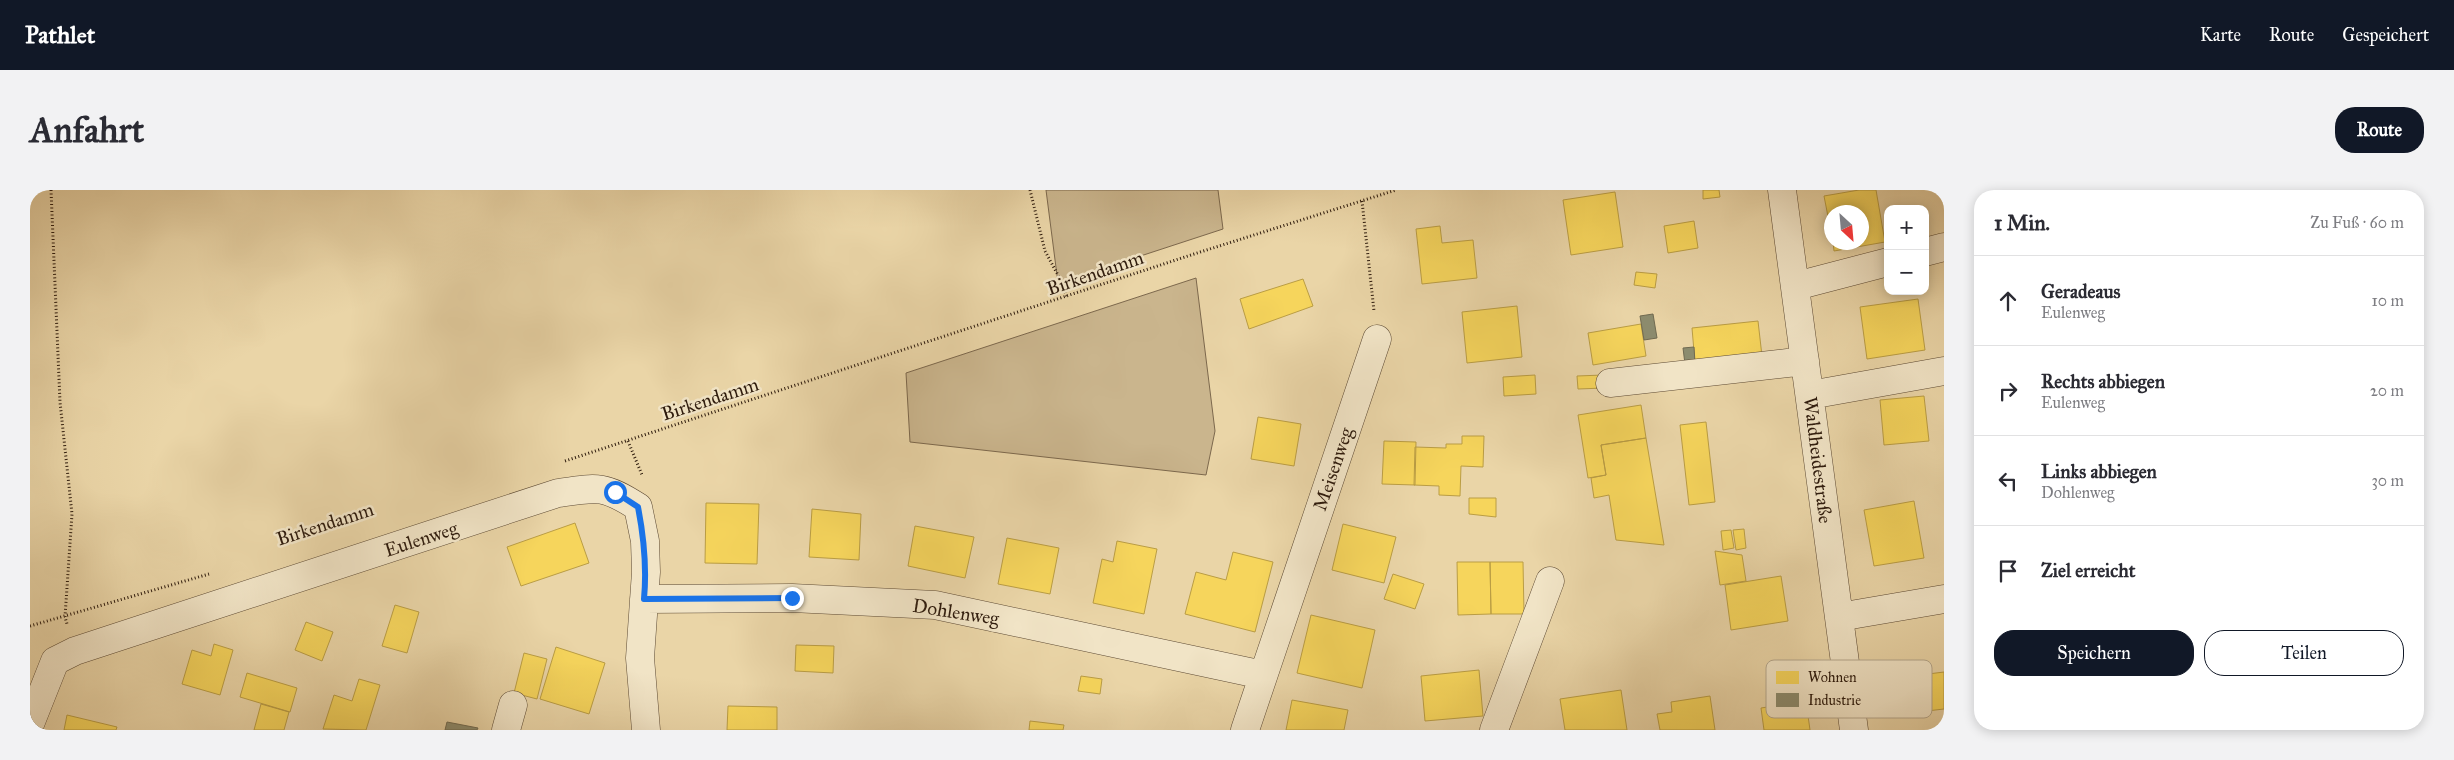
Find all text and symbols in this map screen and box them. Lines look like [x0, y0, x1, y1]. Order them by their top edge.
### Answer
text: Pathlet [25, 20, 95, 50]
text: Karte [2200, 24, 2241, 46]
text: Route [2269, 24, 2314, 46]
text: Gespeichert [2342, 24, 2429, 46]
button: Route [2335, 107, 2424, 153]
text: Anfahrt [30, 109, 144, 152]
north arrow [1824, 205, 1869, 250]
map controls [1884, 205, 1929, 295]
button: + [1884, 205, 1929, 250]
text: 1 Min. [1994, 210, 2050, 236]
text: Zu Fuß · 60 m [2310, 213, 2404, 232]
street label: Birkendamm [1043, 246, 1147, 300]
button: − [1884, 250, 1929, 295]
text: Geradeaus [2041, 280, 2120, 303]
icon: ahead [1994, 287, 2022, 315]
text: 10 m [2372, 291, 2404, 310]
text: Eulenweg [2041, 303, 2105, 322]
text: Rechts abbiegen [2041, 370, 2165, 393]
street label: Birkendamm [658, 372, 762, 426]
icon: right [1994, 377, 2022, 405]
text: 20 m [2370, 381, 2404, 400]
text: Eulenweg [2041, 393, 2105, 412]
street label: Waldheidestraße [1799, 395, 1837, 525]
street label: Meisenweg [1308, 424, 1359, 514]
text: Links abbiegen [2041, 460, 2157, 483]
icon: left [1994, 467, 2022, 495]
text: 30 m [2371, 471, 2404, 490]
route start [604, 481, 627, 504]
text: Dohlenweg [2041, 483, 2115, 502]
street label: Birkendamm [273, 497, 377, 551]
street label: Eulenweg [381, 516, 461, 563]
icon: arrive [1994, 557, 2022, 585]
text: Ziel erreicht [2041, 559, 2135, 582]
route end [781, 587, 804, 610]
street label: Dohlenweg [911, 594, 1001, 631]
button: Speichern [1994, 630, 2194, 676]
button: Teilen [2204, 630, 2404, 676]
legend [1766, 660, 1932, 718]
text: Wohnen [1808, 669, 1857, 686]
text: Industrie [1808, 692, 1861, 709]

